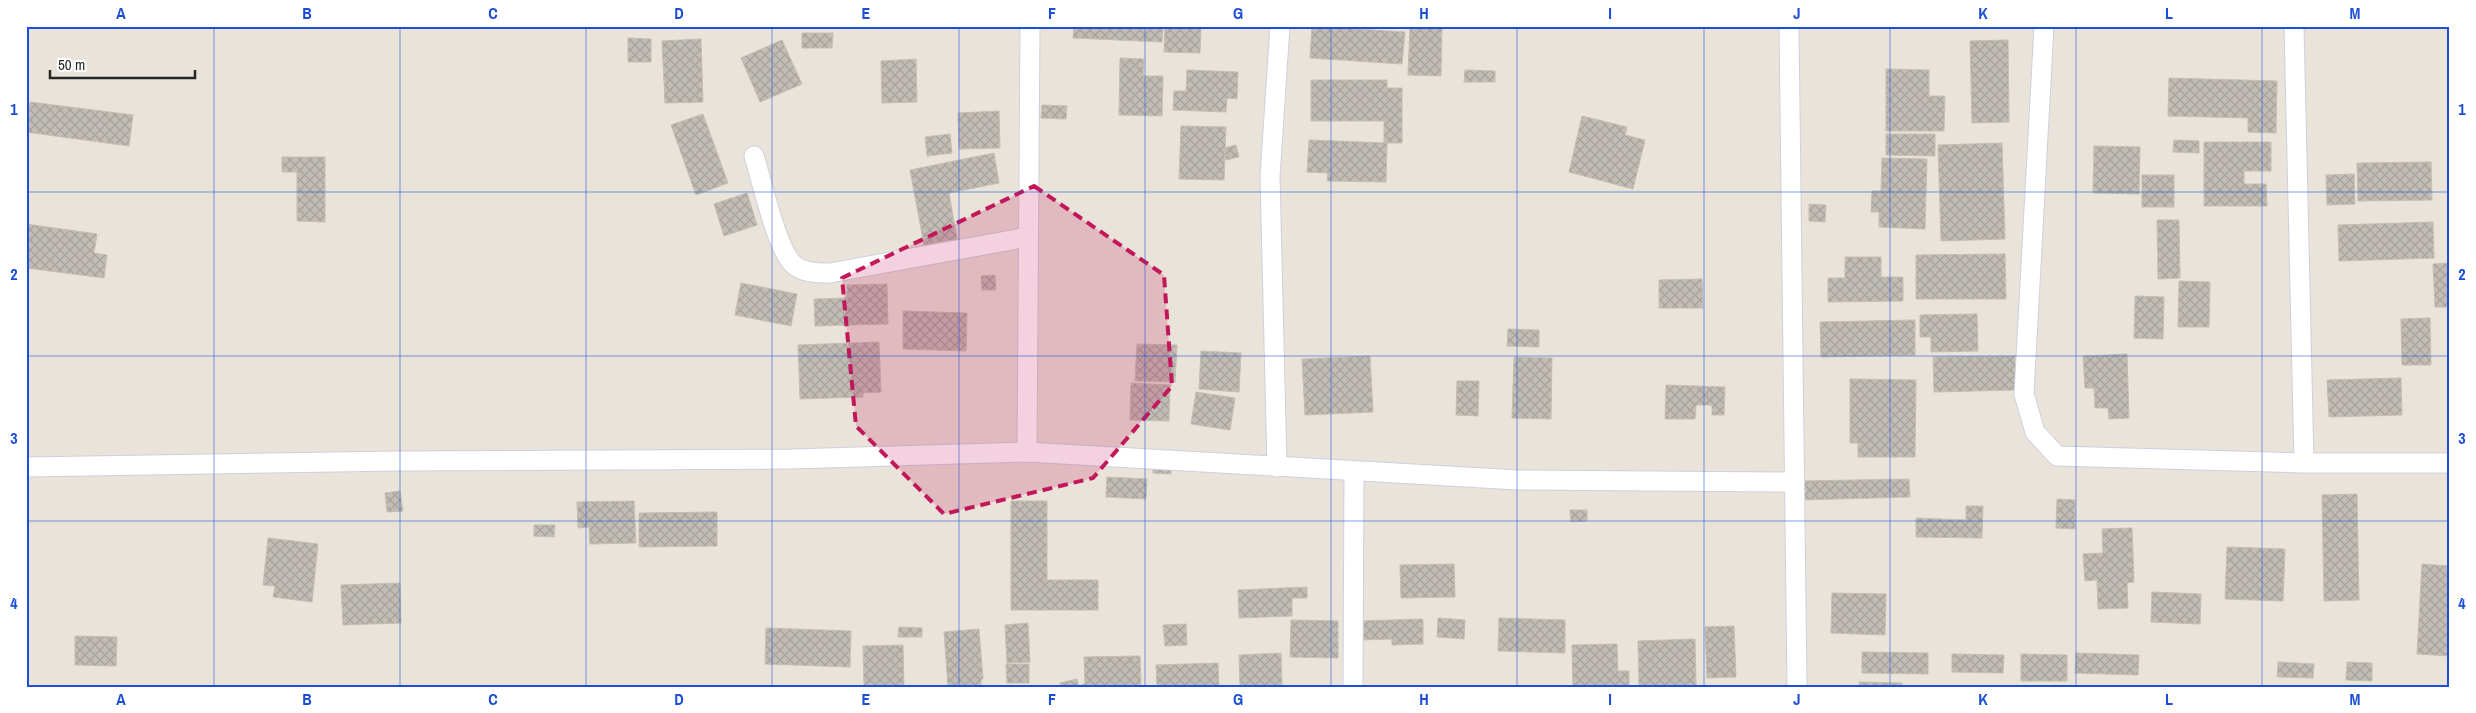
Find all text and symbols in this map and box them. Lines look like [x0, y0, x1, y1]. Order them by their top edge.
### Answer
text: A [116, 2, 126, 24]
text: B [302, 2, 312, 24]
text: C [488, 2, 498, 24]
text: D [674, 2, 684, 24]
text: E [862, 2, 871, 24]
text: F [1048, 2, 1056, 24]
text: G [1233, 2, 1243, 24]
text: H [1419, 2, 1429, 24]
text: I [1608, 2, 1612, 24]
text: J [1793, 2, 1801, 24]
text: K [1978, 2, 1988, 24]
text: L [2165, 2, 2173, 24]
text: M [2350, 2, 2361, 24]
scale bar [50, 48, 195, 80]
text: 50 m [58, 54, 85, 75]
text: 1 [10, 98, 18, 120]
text: 1 [2458, 98, 2466, 120]
text: 2 [10, 263, 18, 285]
text: 2 [2458, 263, 2466, 285]
text: 3 [10, 427, 18, 449]
text: 3 [2458, 427, 2466, 449]
text: 4 [10, 592, 18, 614]
text: 4 [2458, 592, 2466, 614]
text: A [116, 688, 126, 710]
text: B [302, 688, 312, 710]
text: C [488, 688, 498, 710]
text: D [674, 688, 684, 710]
text: E [862, 688, 871, 710]
text: F [1048, 688, 1056, 710]
text: G [1233, 688, 1243, 710]
text: H [1419, 688, 1429, 710]
text: I [1608, 688, 1612, 710]
text: J [1793, 688, 1801, 710]
text: K [1978, 688, 1988, 710]
text: L [2165, 688, 2173, 710]
text: M [2350, 688, 2361, 710]

